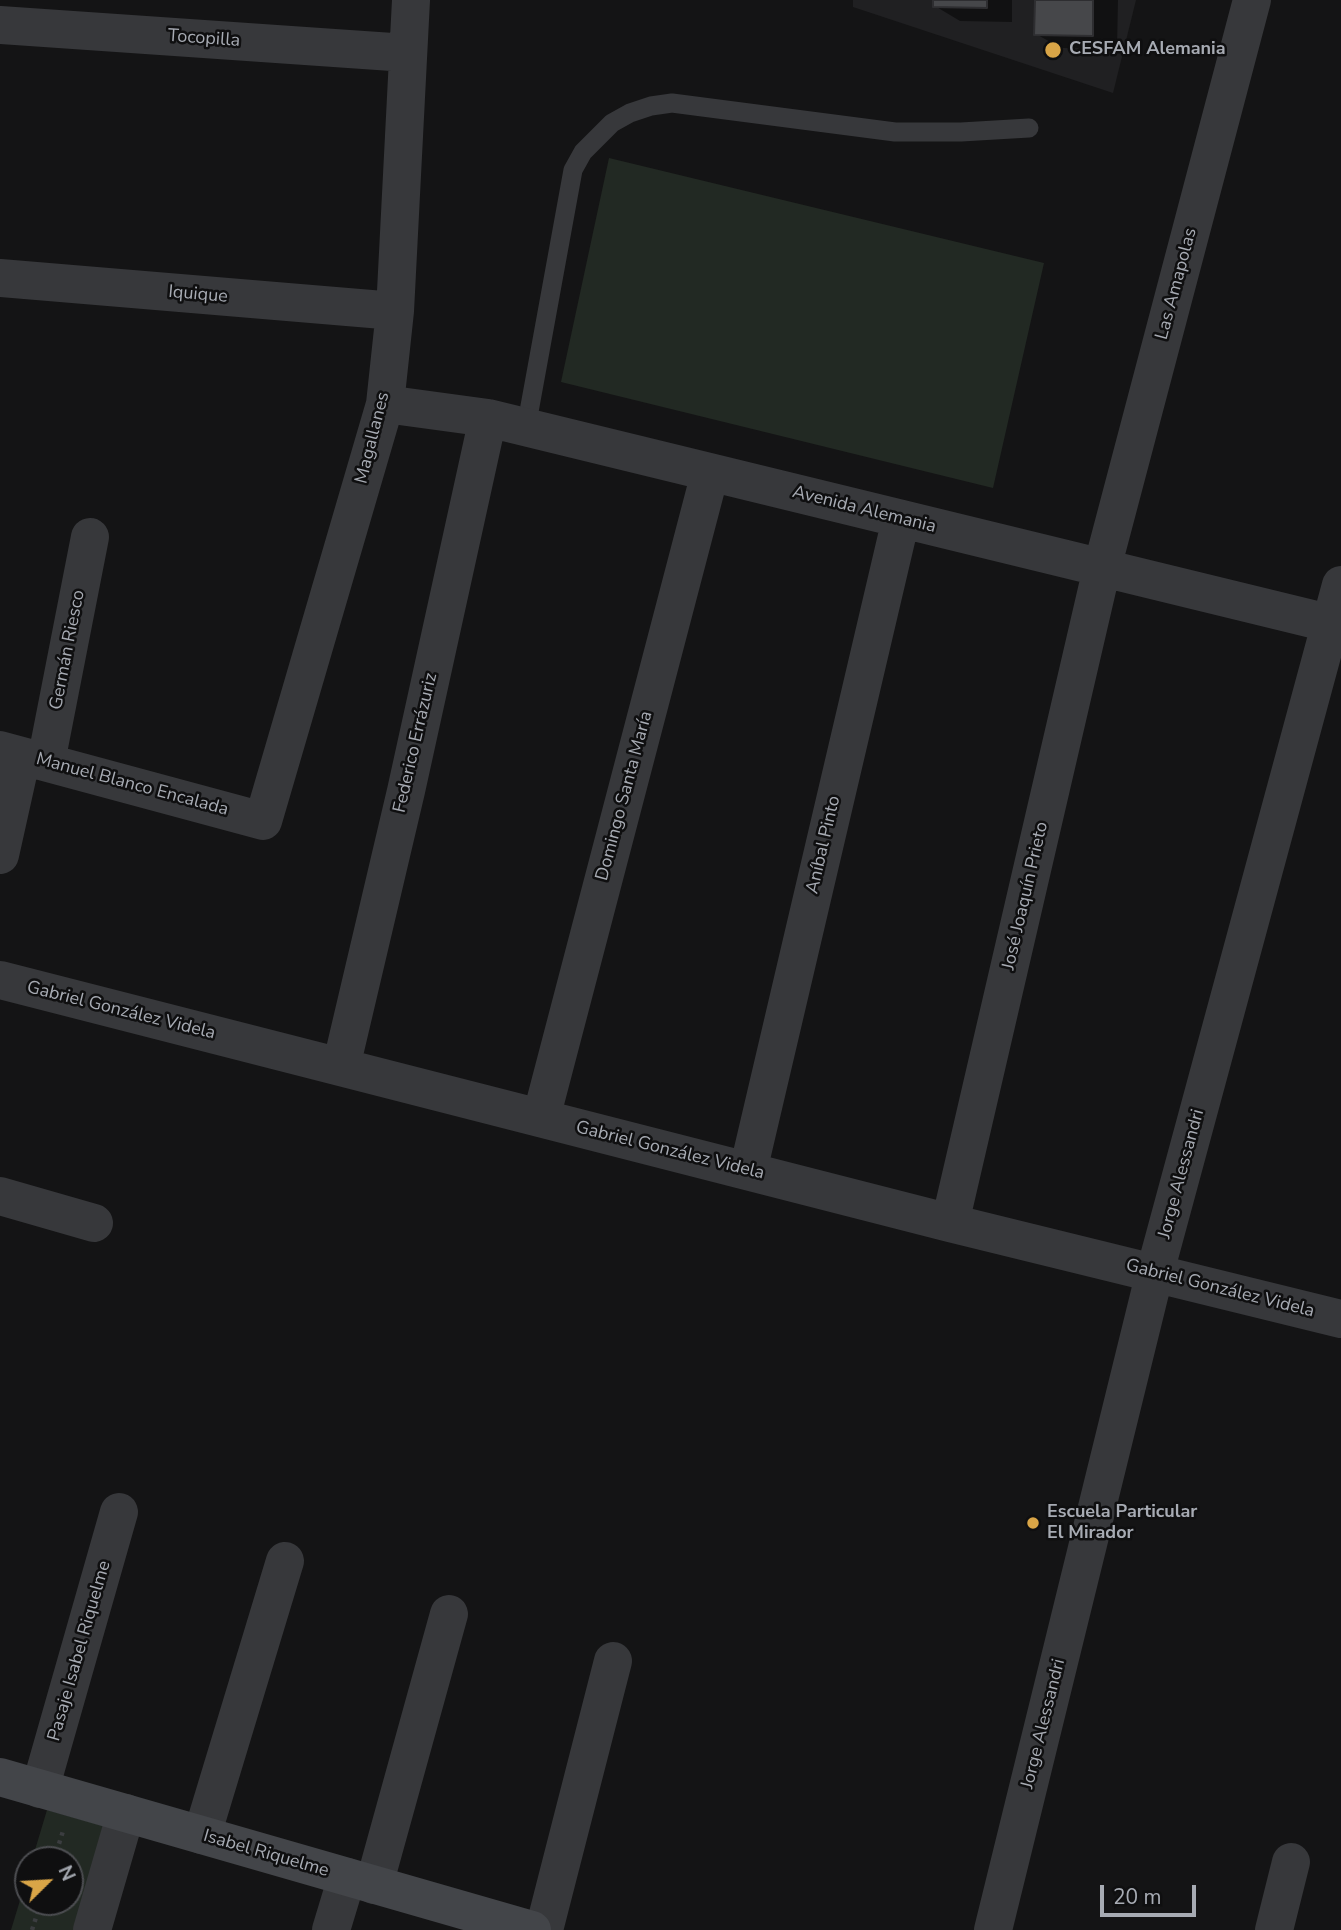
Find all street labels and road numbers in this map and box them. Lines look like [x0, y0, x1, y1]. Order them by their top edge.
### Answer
street label: Tocopilla [167, 26, 241, 52]
street label: Las Amapolas [1152, 226, 1202, 342]
street label: Iquique [167, 282, 229, 308]
street label: Magallanes [351, 390, 395, 486]
street label: Avenida Alemania [790, 482, 938, 538]
street label: Germán Riesco [46, 588, 90, 712]
street label: Federico Errázuriz [389, 671, 443, 815]
street label: Domingo Santa María [592, 709, 658, 883]
street label: Manuel Blanco Encalada [33, 749, 231, 821]
street label: Aníbal Pinto [802, 794, 846, 896]
street label: José Joaquín Prieto [998, 820, 1054, 972]
street label: Gabriel González Videla [24, 977, 218, 1045]
street label: Jorge Alessandri [1154, 1107, 1210, 1241]
street label: Gabriel González Videla [573, 1117, 767, 1185]
street label: Gabriel González Videla [1123, 1255, 1317, 1323]
street label: Pasaje Isabel Riquelme [44, 1558, 116, 1744]
street label: Jorge Alessandri [1017, 1657, 1071, 1791]
street label: Isabel Riquelme [201, 1826, 331, 1882]

